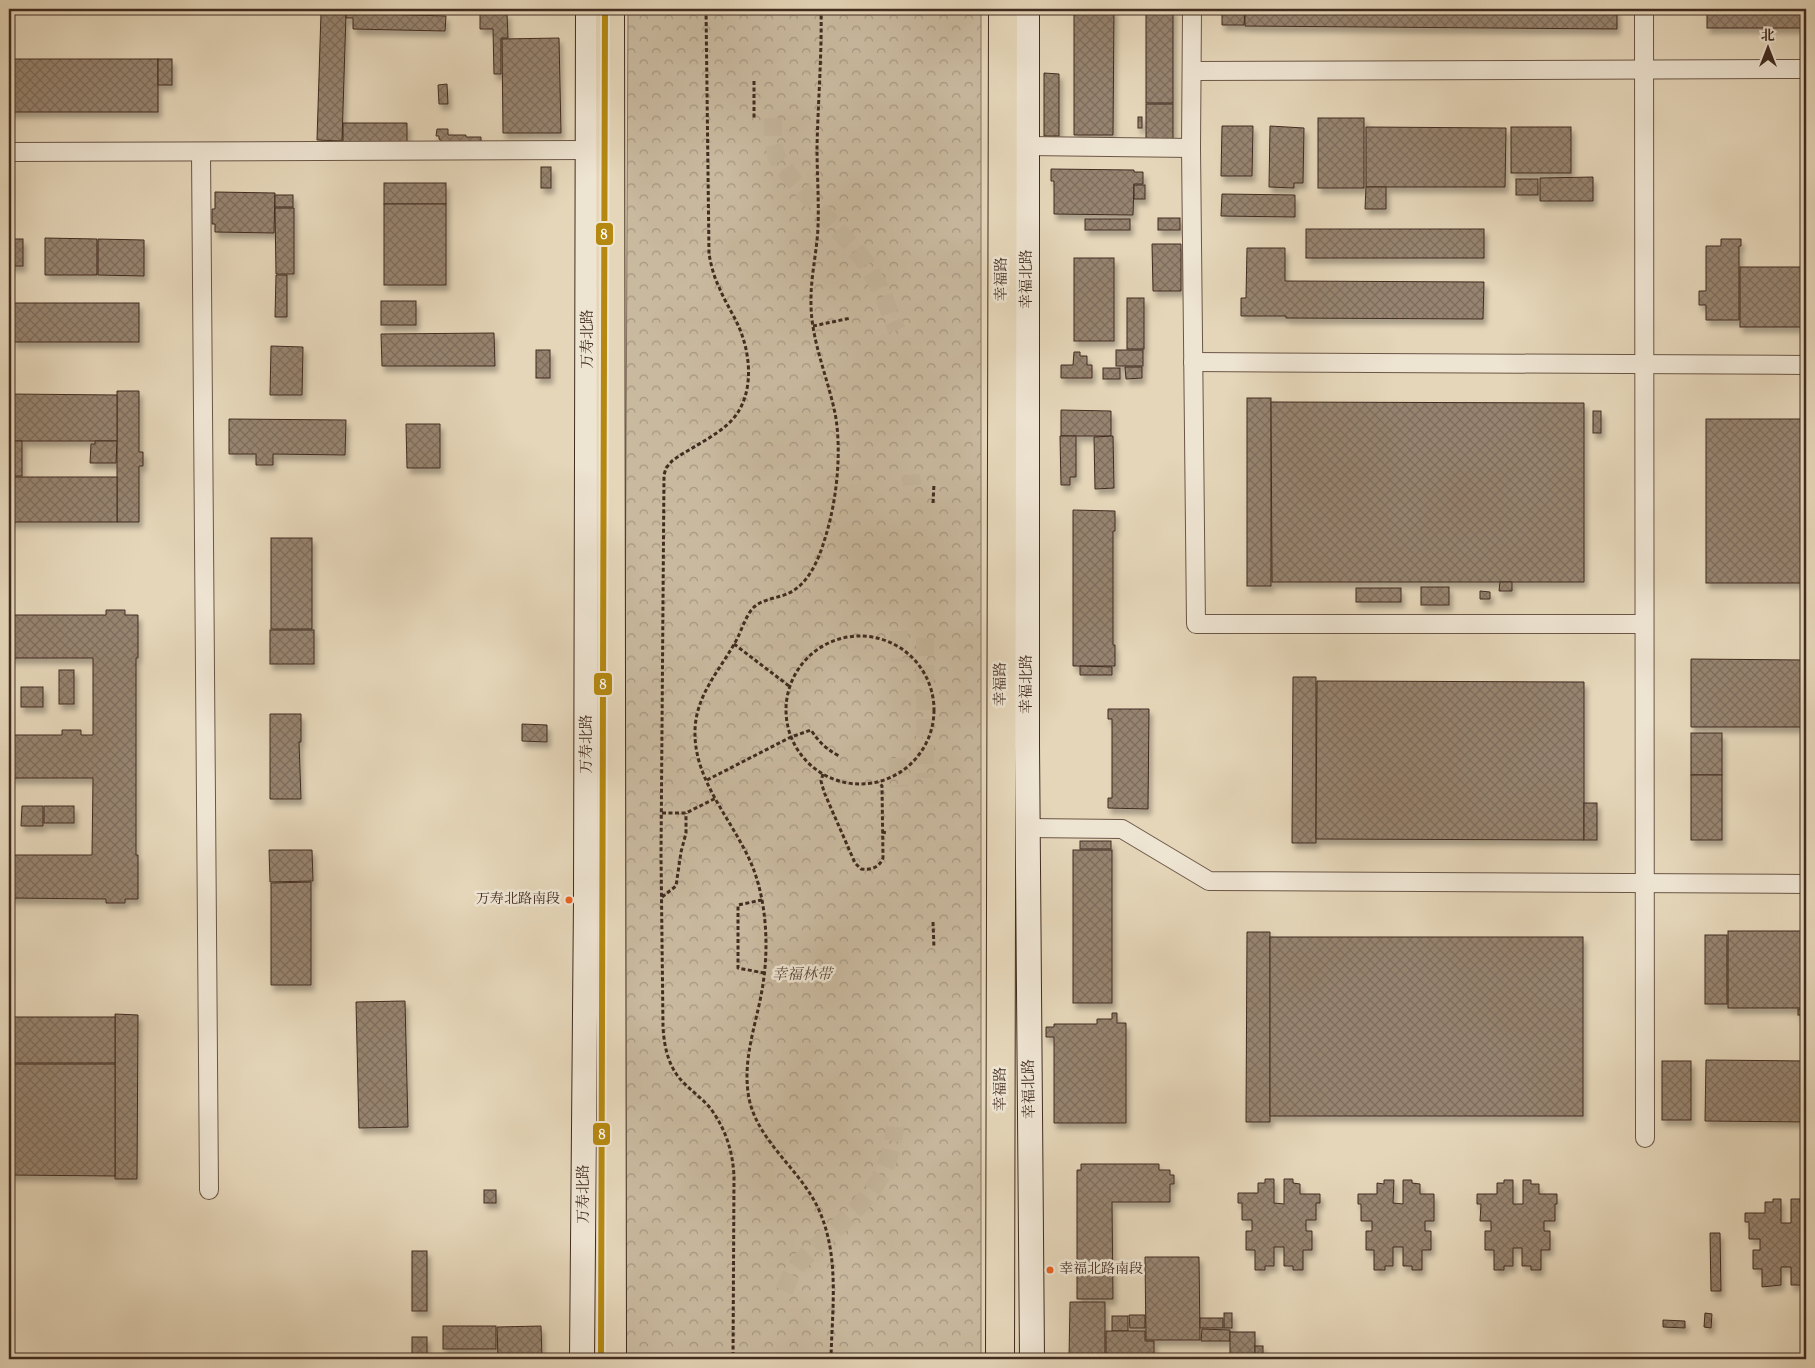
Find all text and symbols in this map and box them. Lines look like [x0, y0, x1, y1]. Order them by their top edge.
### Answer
north arrow [1742, 22, 1792, 72]
text: 北 [1761, 27, 1775, 47]
line badge: 8 [595, 222, 614, 246]
text: 8 [601, 226, 608, 246]
street label: 幸福北路 [1017, 249, 1038, 309]
street label: 幸福路 [992, 256, 1013, 302]
street label: 万寿北路 [578, 309, 599, 369]
street label: 幸福北路 [1017, 654, 1038, 714]
street label: 幸福路 [991, 661, 1012, 707]
line badge: 8 [593, 672, 613, 696]
text: 8 [600, 676, 607, 696]
street label: 万寿北路 [577, 714, 598, 774]
place label: 万寿北路南段 [476, 890, 560, 910]
marker: 万寿北路南段 [564, 895, 574, 905]
park label: 幸福林带 [772, 965, 835, 986]
street label: 幸福北路 [1019, 1059, 1041, 1119]
street label: 幸福路 [991, 1066, 1012, 1112]
line badge: 8 [592, 1122, 611, 1146]
text: 8 [599, 1126, 606, 1146]
street label: 万寿北路 [574, 1164, 595, 1224]
place label: 幸福北路南段 [1059, 1260, 1143, 1280]
marker: 幸福北路南段 [1045, 1265, 1055, 1275]

